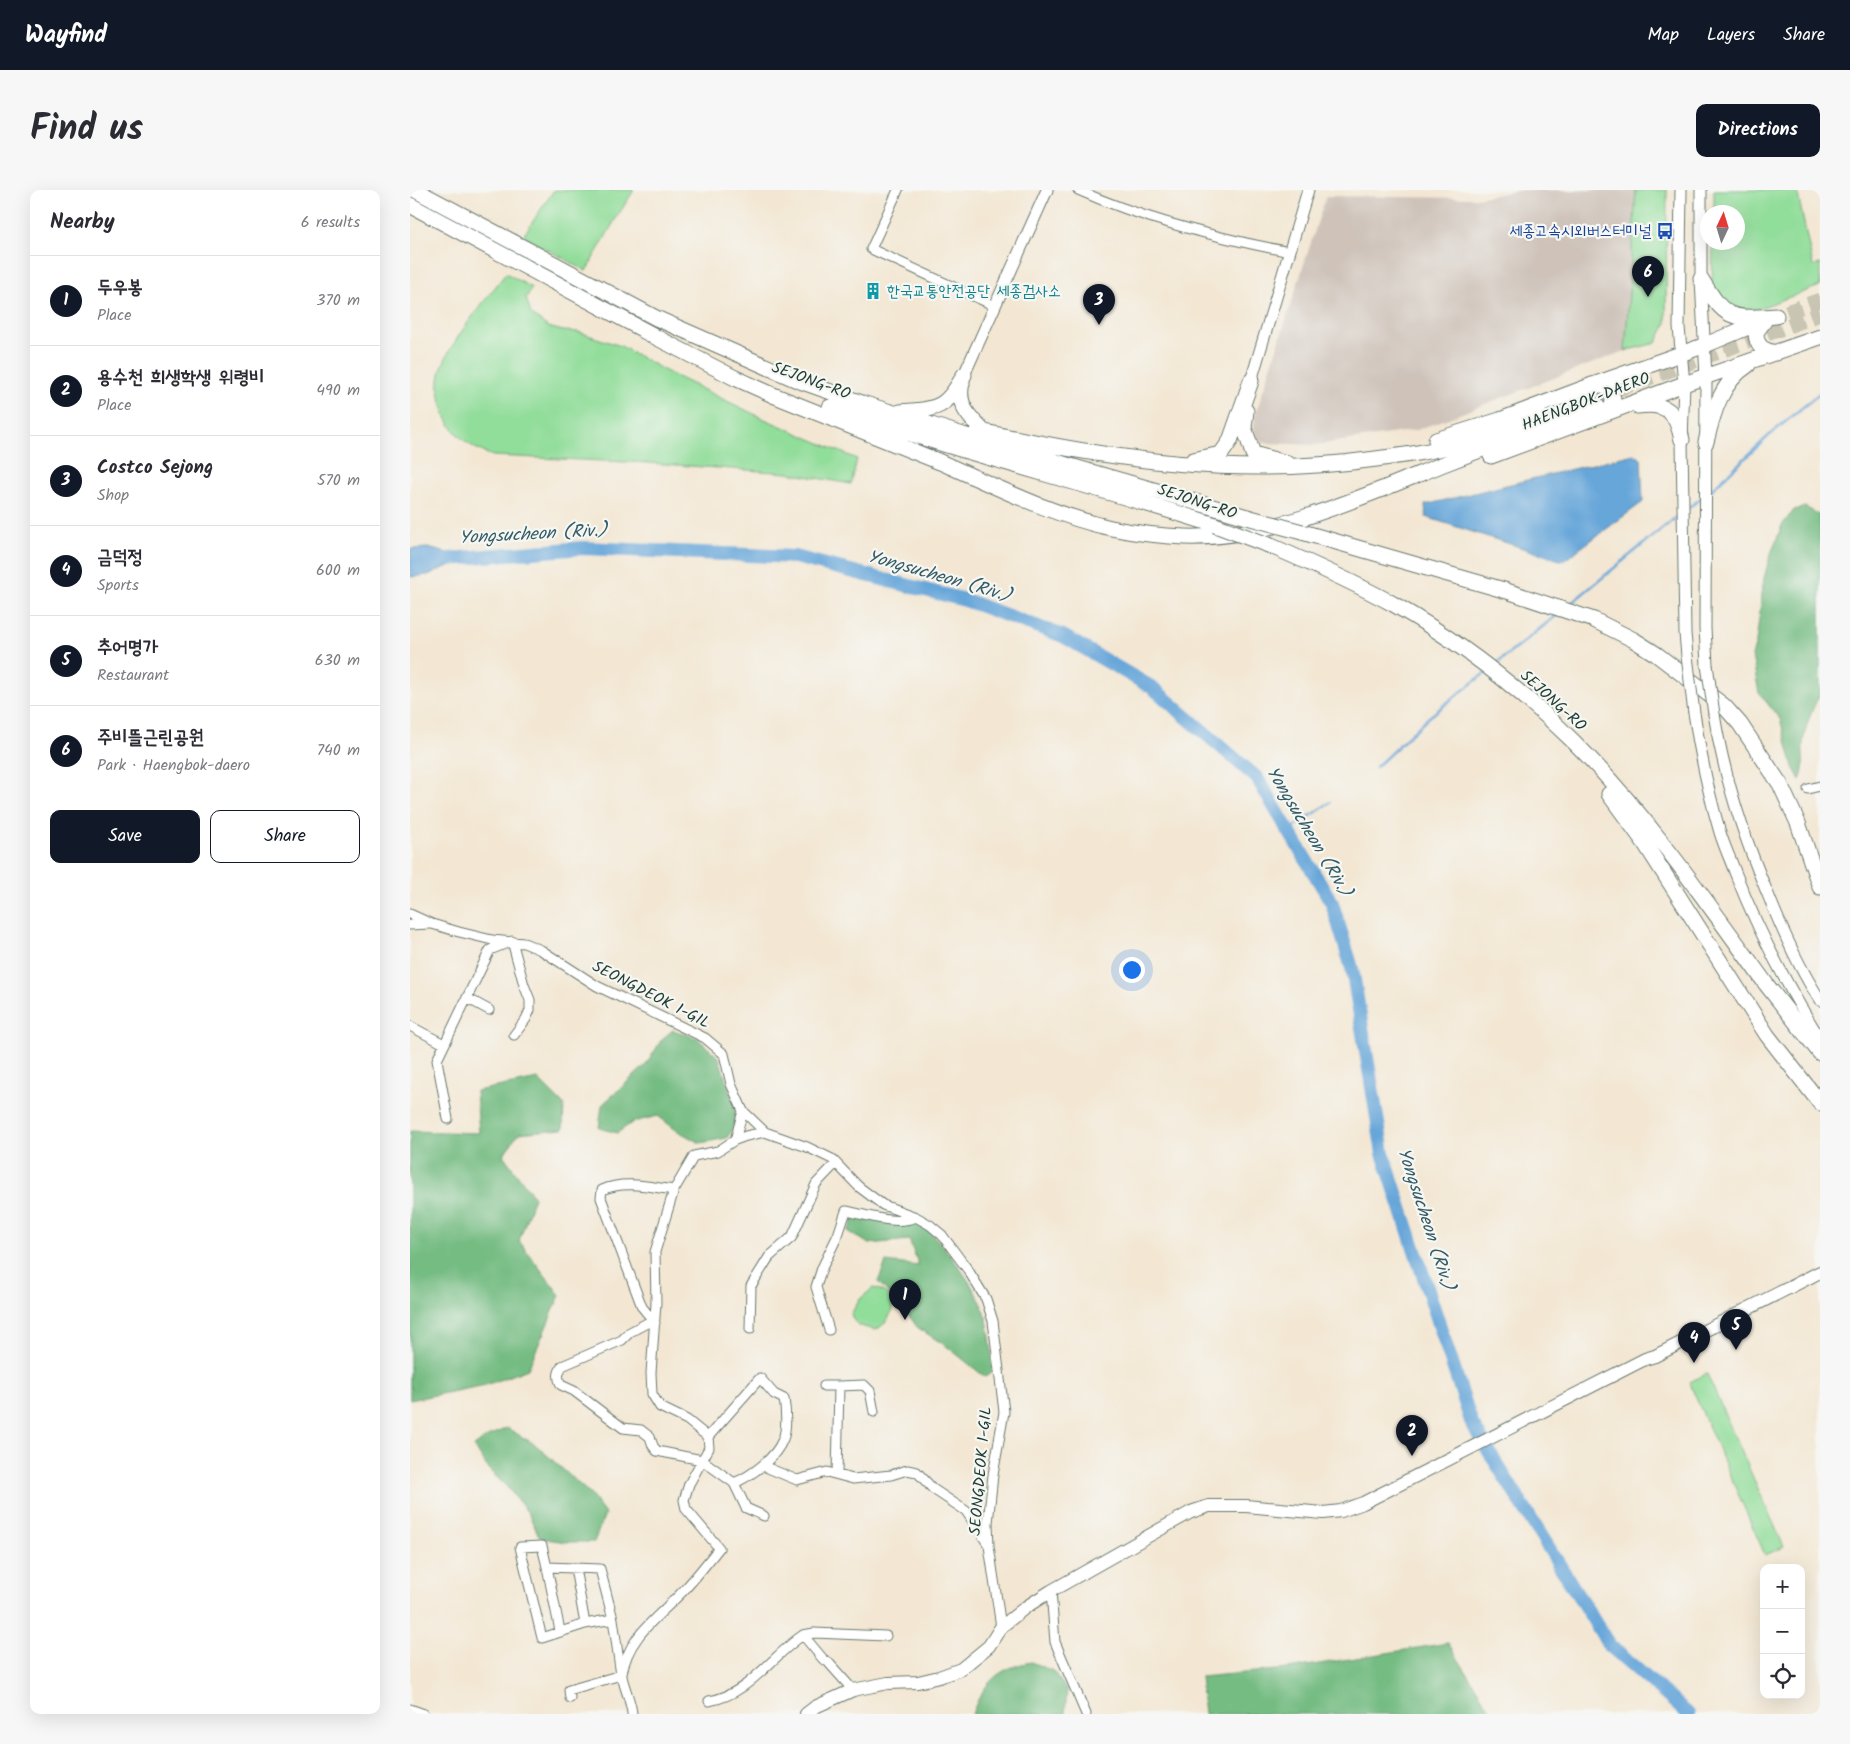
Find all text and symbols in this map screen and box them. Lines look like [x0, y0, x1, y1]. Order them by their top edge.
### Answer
text: Wayfind [25, 16, 107, 55]
text: Map [1648, 21, 1679, 50]
text: Layers [1707, 21, 1755, 50]
text: Share [1783, 21, 1825, 50]
text: Find us [30, 102, 143, 158]
button: Directions [1696, 104, 1820, 157]
north arrow [1700, 205, 1745, 250]
text: Nearby [50, 206, 115, 239]
text: 6 results [301, 210, 360, 235]
place label: 세종고속시외버스터미널 [1509, 219, 1651, 244]
bus stop icon: 세종고속시외버스터미널 [1655, 221, 1675, 241]
pin: 6 [1632, 256, 1664, 297]
text: 두우봉 [97, 273, 143, 303]
place label: 한국교통안전공단 세종검사소 [887, 279, 1061, 304]
building icon: 한국교통안전공단 세종검사소 [863, 281, 883, 301]
pin: 3 [1083, 284, 1115, 325]
text: 1 [64, 288, 68, 313]
text: 370 m [316, 288, 360, 313]
text: Place [97, 303, 131, 328]
street label: SEJONG-RO [768, 355, 854, 407]
text: 용수천 희생학생 위령비 [97, 363, 265, 393]
street label: HAENGBOK-DAERO [1518, 366, 1654, 438]
text: 2 [61, 378, 71, 403]
text: 490 m [316, 378, 360, 403]
text: Place [97, 393, 131, 418]
text: Costco Sejong [97, 453, 213, 483]
text: 3 [62, 468, 70, 493]
text: 570 m [317, 468, 360, 493]
street label: SEJONG-RO [1154, 477, 1240, 527]
text: Shop [97, 483, 129, 508]
water label: Yongsucheon (Riv.) [458, 517, 610, 553]
text: 금덕정 [97, 543, 143, 573]
water label: Yongsucheon (Riv.) [864, 543, 1016, 612]
text: 4 [62, 558, 70, 583]
text: 600 m [316, 558, 360, 583]
text: Sports [97, 573, 139, 598]
text: 추어명가 [97, 633, 158, 663]
text: 5 [62, 648, 70, 673]
text: 630 m [315, 648, 360, 673]
text: Restaurant [97, 663, 169, 688]
street label: SEJONG-RO [1514, 664, 1592, 738]
text: 주비뜰근린공원 [97, 723, 204, 753]
text: 6 [62, 738, 70, 763]
text: 740 m [317, 738, 360, 763]
text: Park · Haengbok-daero [97, 753, 250, 778]
water label: Yongsucheon (Riv.) [1257, 761, 1360, 905]
button: Save [50, 810, 200, 863]
button: Share [210, 810, 360, 863]
street label: SEONGDEOK 1-GIL [588, 954, 714, 1036]
your location [1119, 957, 1145, 983]
water label: Yongsucheon (Riv.) [1388, 1144, 1462, 1296]
pin: 1 [889, 1279, 921, 1320]
pin: 5 [1720, 1309, 1752, 1350]
pin: 4 [1678, 1322, 1710, 1363]
street label: SEONGDEOK 1-GIL [963, 1405, 999, 1537]
pin: 2 [1396, 1415, 1428, 1456]
map controls [1760, 1564, 1805, 1699]
button: + [1760, 1564, 1805, 1609]
button: − [1760, 1609, 1805, 1654]
button: locate [1760, 1654, 1805, 1699]

